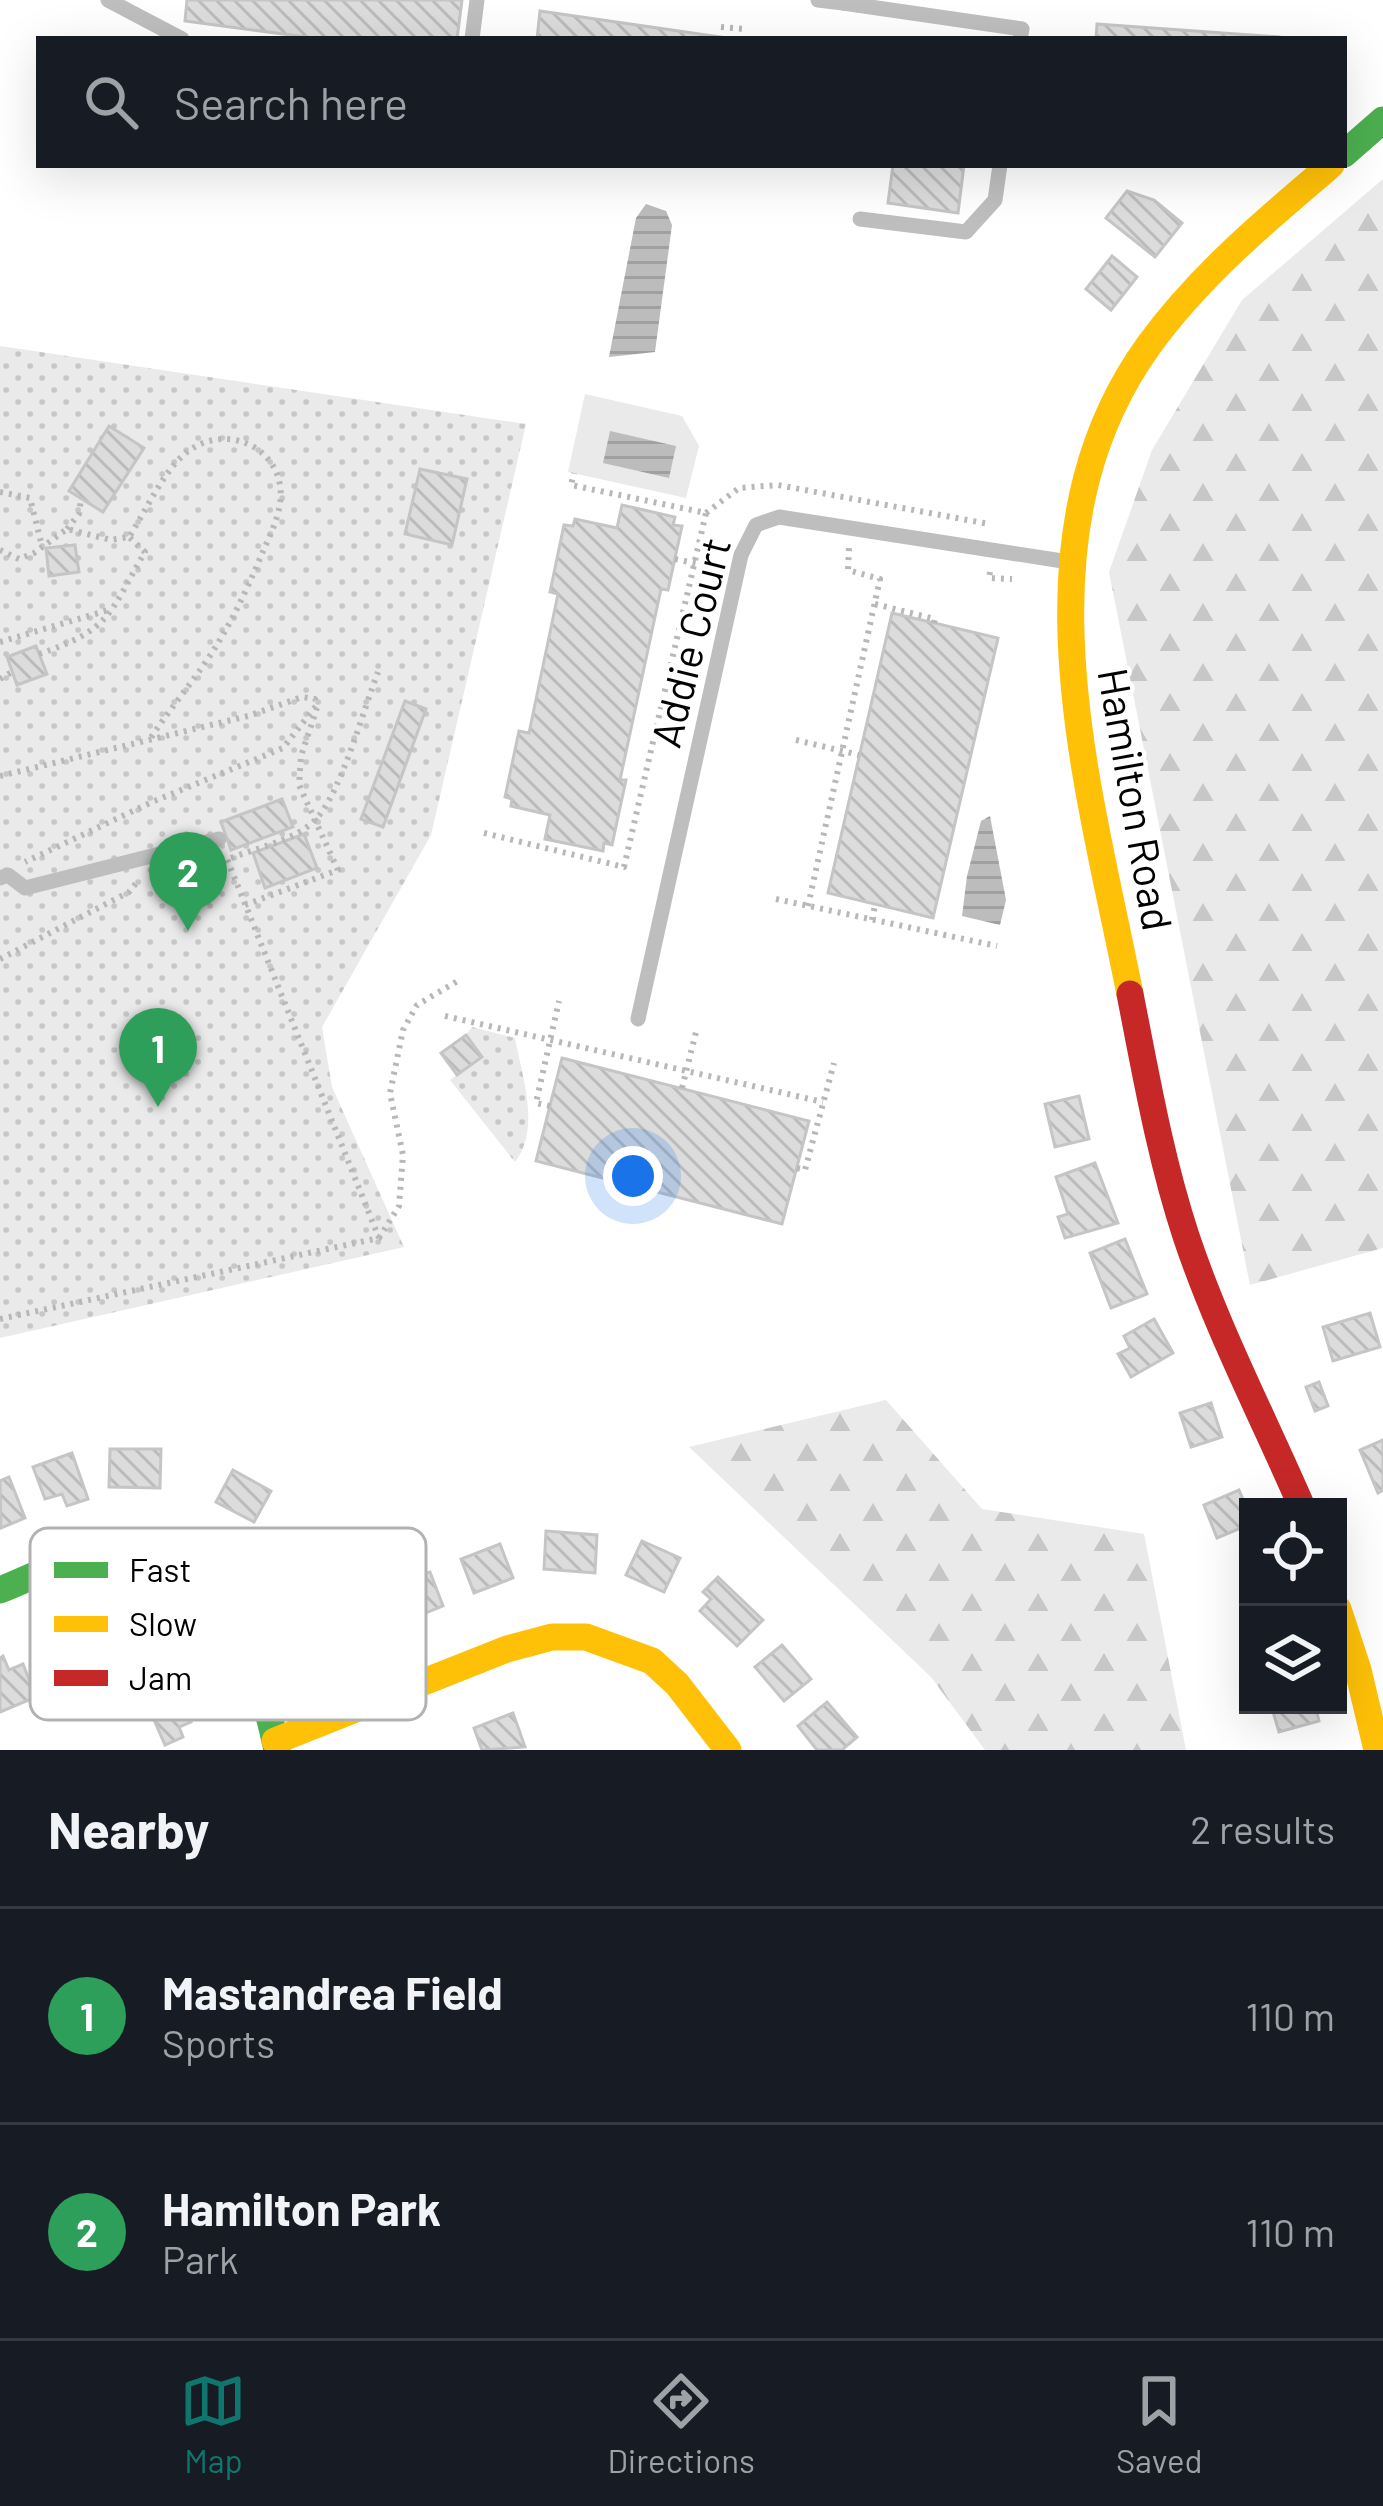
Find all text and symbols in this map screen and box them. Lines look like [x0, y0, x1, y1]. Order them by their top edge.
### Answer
search box [36, 36, 1347, 168]
icon: search [78, 69, 144, 135]
text: Search here [174, 75, 408, 129]
street label: Addie Court [639, 532, 739, 752]
street label: Hamilton Road [1089, 664, 1185, 934]
pin: 2 [149, 832, 227, 931]
pin: 1 [119, 1008, 197, 1107]
your location [603, 1146, 663, 1206]
map controls [1239, 1498, 1347, 1714]
button: locate [1239, 1498, 1347, 1606]
legend [30, 1528, 426, 1720]
text: Fast [129, 1549, 191, 1589]
text: Slow [129, 1603, 197, 1643]
button: layers [1239, 1606, 1347, 1714]
text: Jam [129, 1657, 192, 1697]
text: Nearby [48, 1798, 209, 1859]
text: 2 results [1190, 1805, 1335, 1852]
text: Mastandrea Field [162, 1965, 503, 2019]
text: 1 [80, 1992, 94, 2039]
text: 110 m [1245, 1992, 1335, 2039]
text: Sports [162, 2019, 275, 2066]
text: Hamilton Park [162, 2181, 441, 2235]
text: 2 [76, 2208, 98, 2255]
text: 110 m [1245, 2208, 1335, 2255]
text: Park [162, 2235, 239, 2282]
tab: Map [180, 2368, 246, 2480]
tab: Directions [607, 2368, 755, 2480]
tab: Saved [1116, 2368, 1203, 2480]

